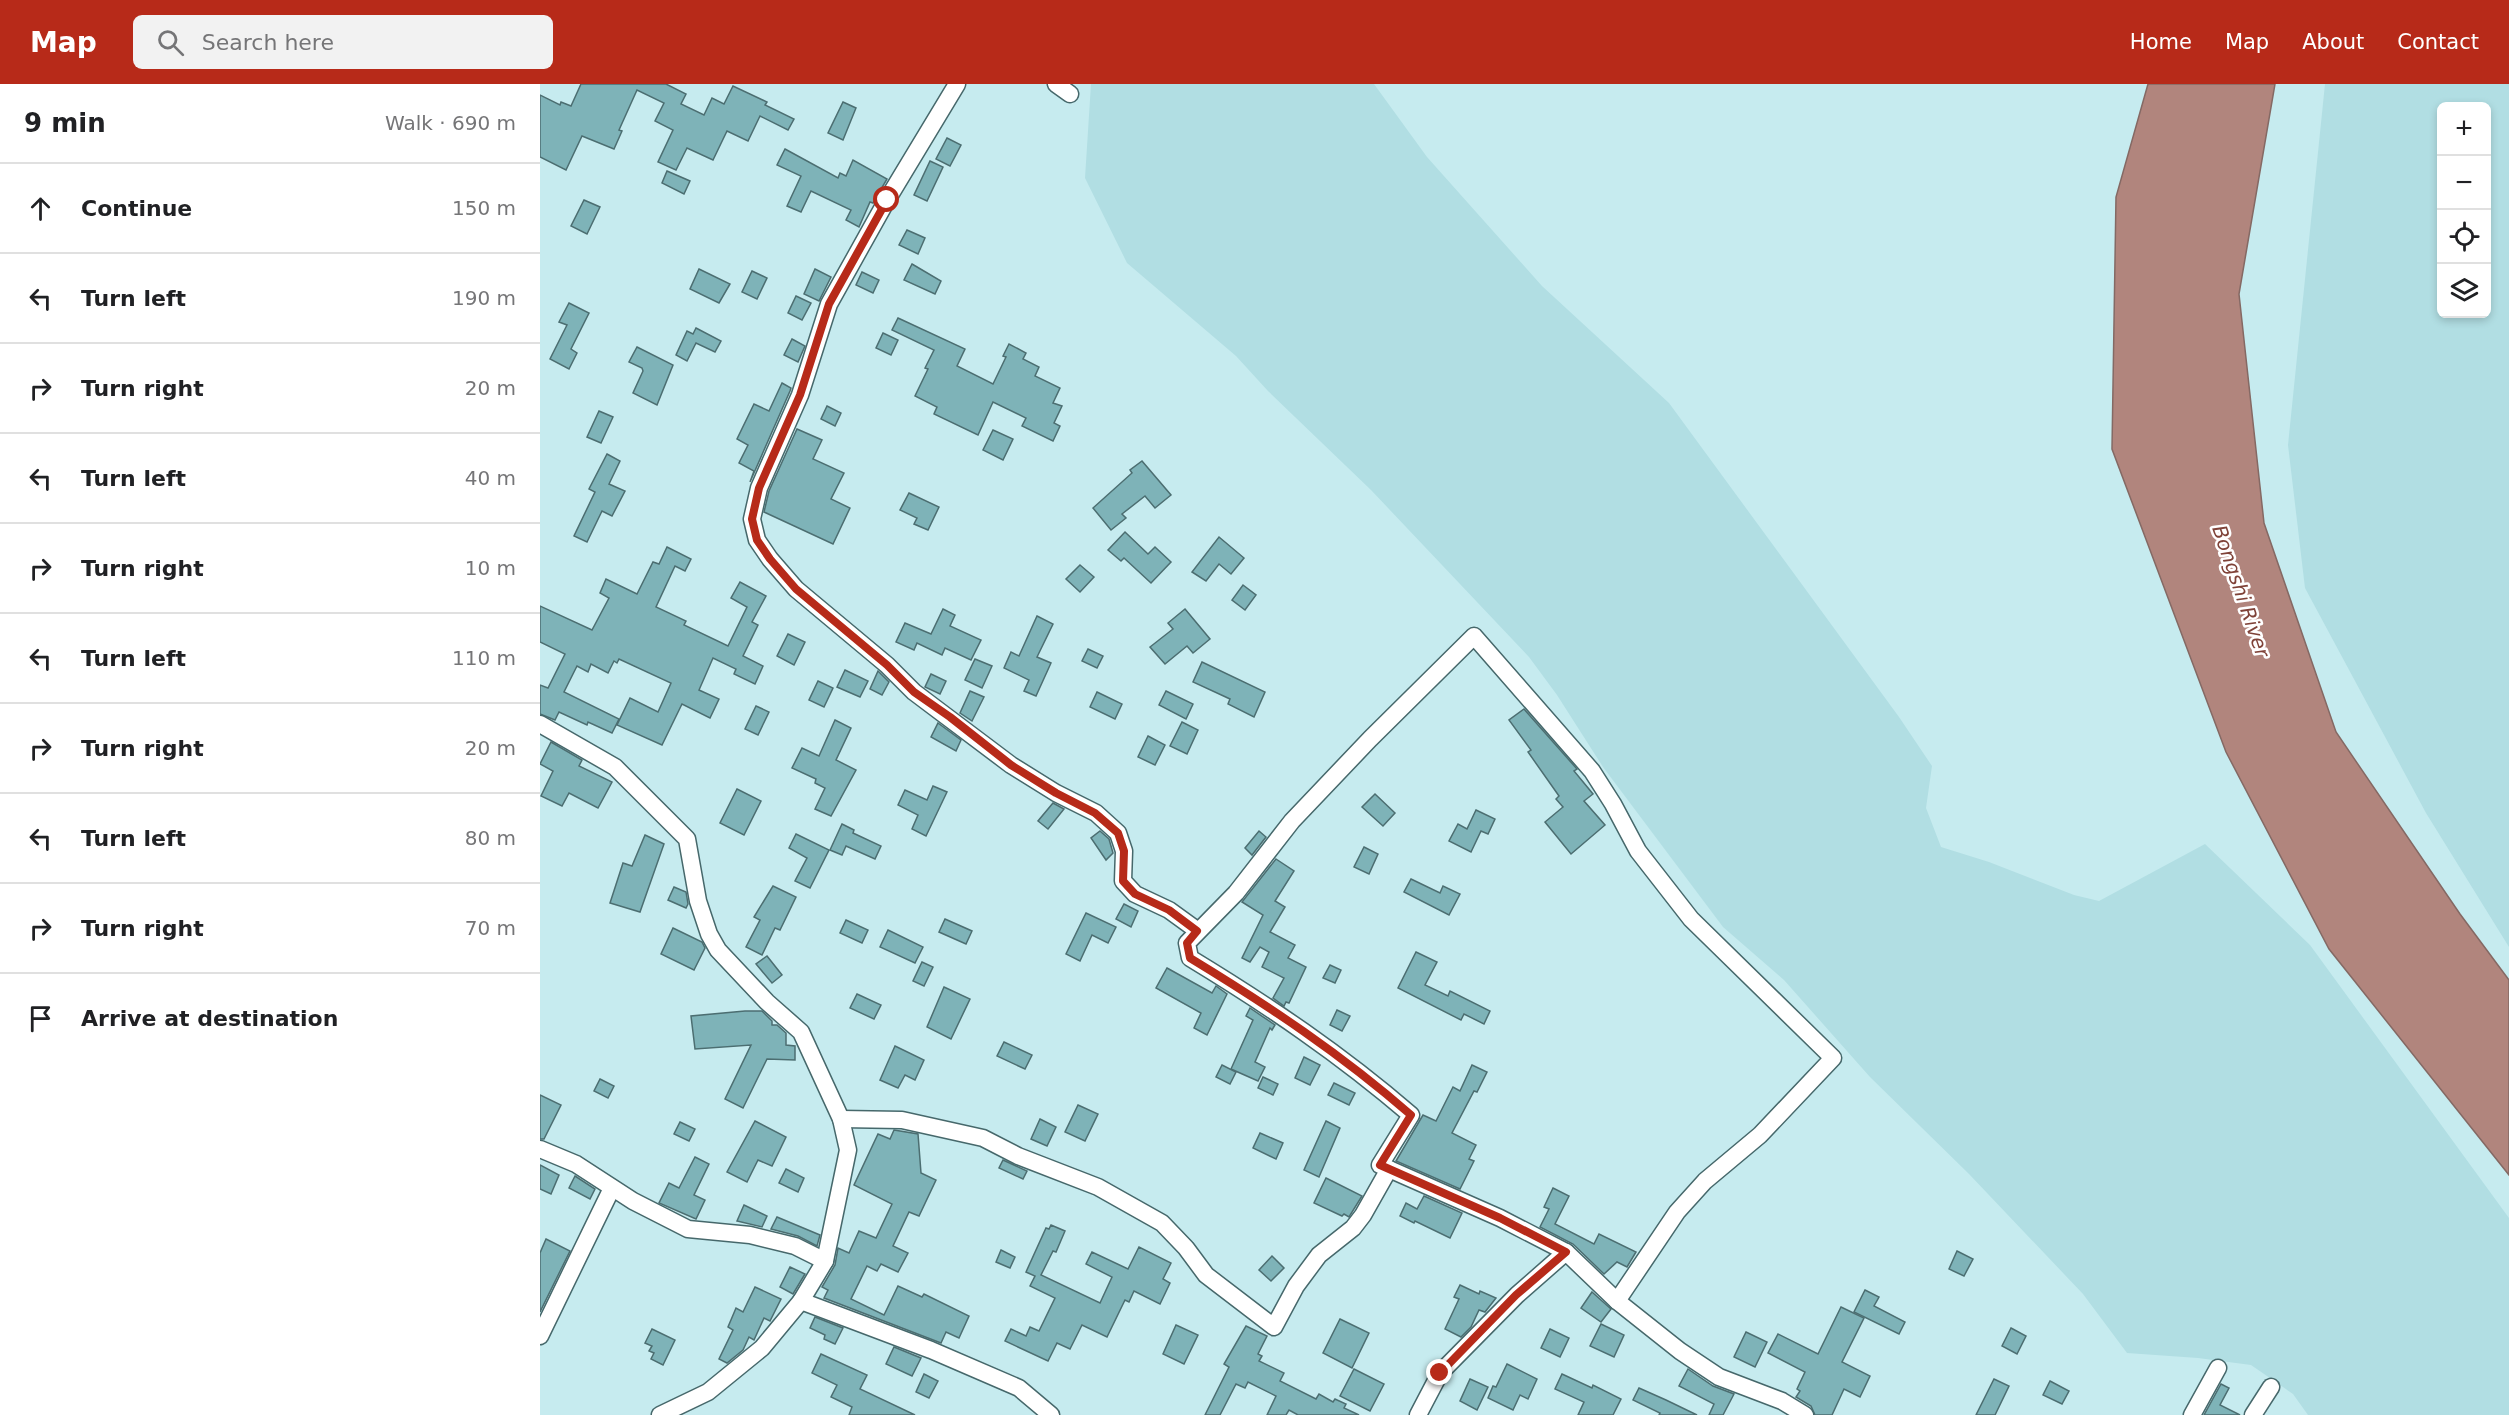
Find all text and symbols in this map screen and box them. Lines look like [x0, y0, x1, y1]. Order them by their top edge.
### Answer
search box [133, 15, 553, 69]
text: Map [30, 26, 97, 59]
icon: search [154, 26, 187, 59]
text: Search here [202, 30, 334, 55]
text: Home [2130, 30, 2192, 54]
text: Map [2225, 30, 2269, 54]
text: About [2302, 30, 2364, 54]
text: Contact [2397, 30, 2479, 54]
map controls [2437, 102, 2491, 318]
button: + [2437, 102, 2491, 156]
text: 9 min [24, 108, 106, 138]
text: Walk · 690 m [385, 111, 516, 135]
button: − [2437, 156, 2491, 210]
route start [873, 186, 899, 212]
icon: ahead [24, 192, 57, 225]
text: Continue [81, 196, 192, 221]
text: 150 m [452, 196, 516, 220]
button: locate [2437, 210, 2491, 264]
button: layers [2437, 264, 2491, 318]
icon: left [24, 282, 57, 315]
text: Turn left [81, 286, 186, 311]
text: 190 m [452, 286, 516, 310]
icon: right [24, 372, 57, 405]
text: Turn right [81, 376, 204, 401]
text: 20 m [465, 376, 516, 400]
icon: left [24, 462, 57, 495]
text: Turn left [81, 466, 186, 491]
text: 40 m [465, 466, 516, 490]
water label: Bongshi River [2207, 522, 2275, 662]
icon: right [24, 552, 57, 585]
text: Turn right [81, 556, 204, 581]
text: 10 m [465, 556, 516, 580]
icon: left [24, 642, 57, 675]
text: Turn left [81, 646, 186, 671]
text: 110 m [452, 646, 516, 670]
icon: right [24, 732, 57, 765]
text: Turn right [81, 736, 204, 761]
text: 20 m [465, 736, 516, 760]
icon: left [24, 822, 57, 855]
text: Turn left [81, 826, 186, 851]
text: 80 m [465, 826, 516, 850]
icon: right [24, 912, 57, 945]
text: Turn right [81, 916, 204, 941]
text: 70 m [465, 916, 516, 940]
icon: arrive [24, 1002, 57, 1035]
text: Arrive at destination [81, 1006, 338, 1031]
route end [1426, 1359, 1452, 1385]

